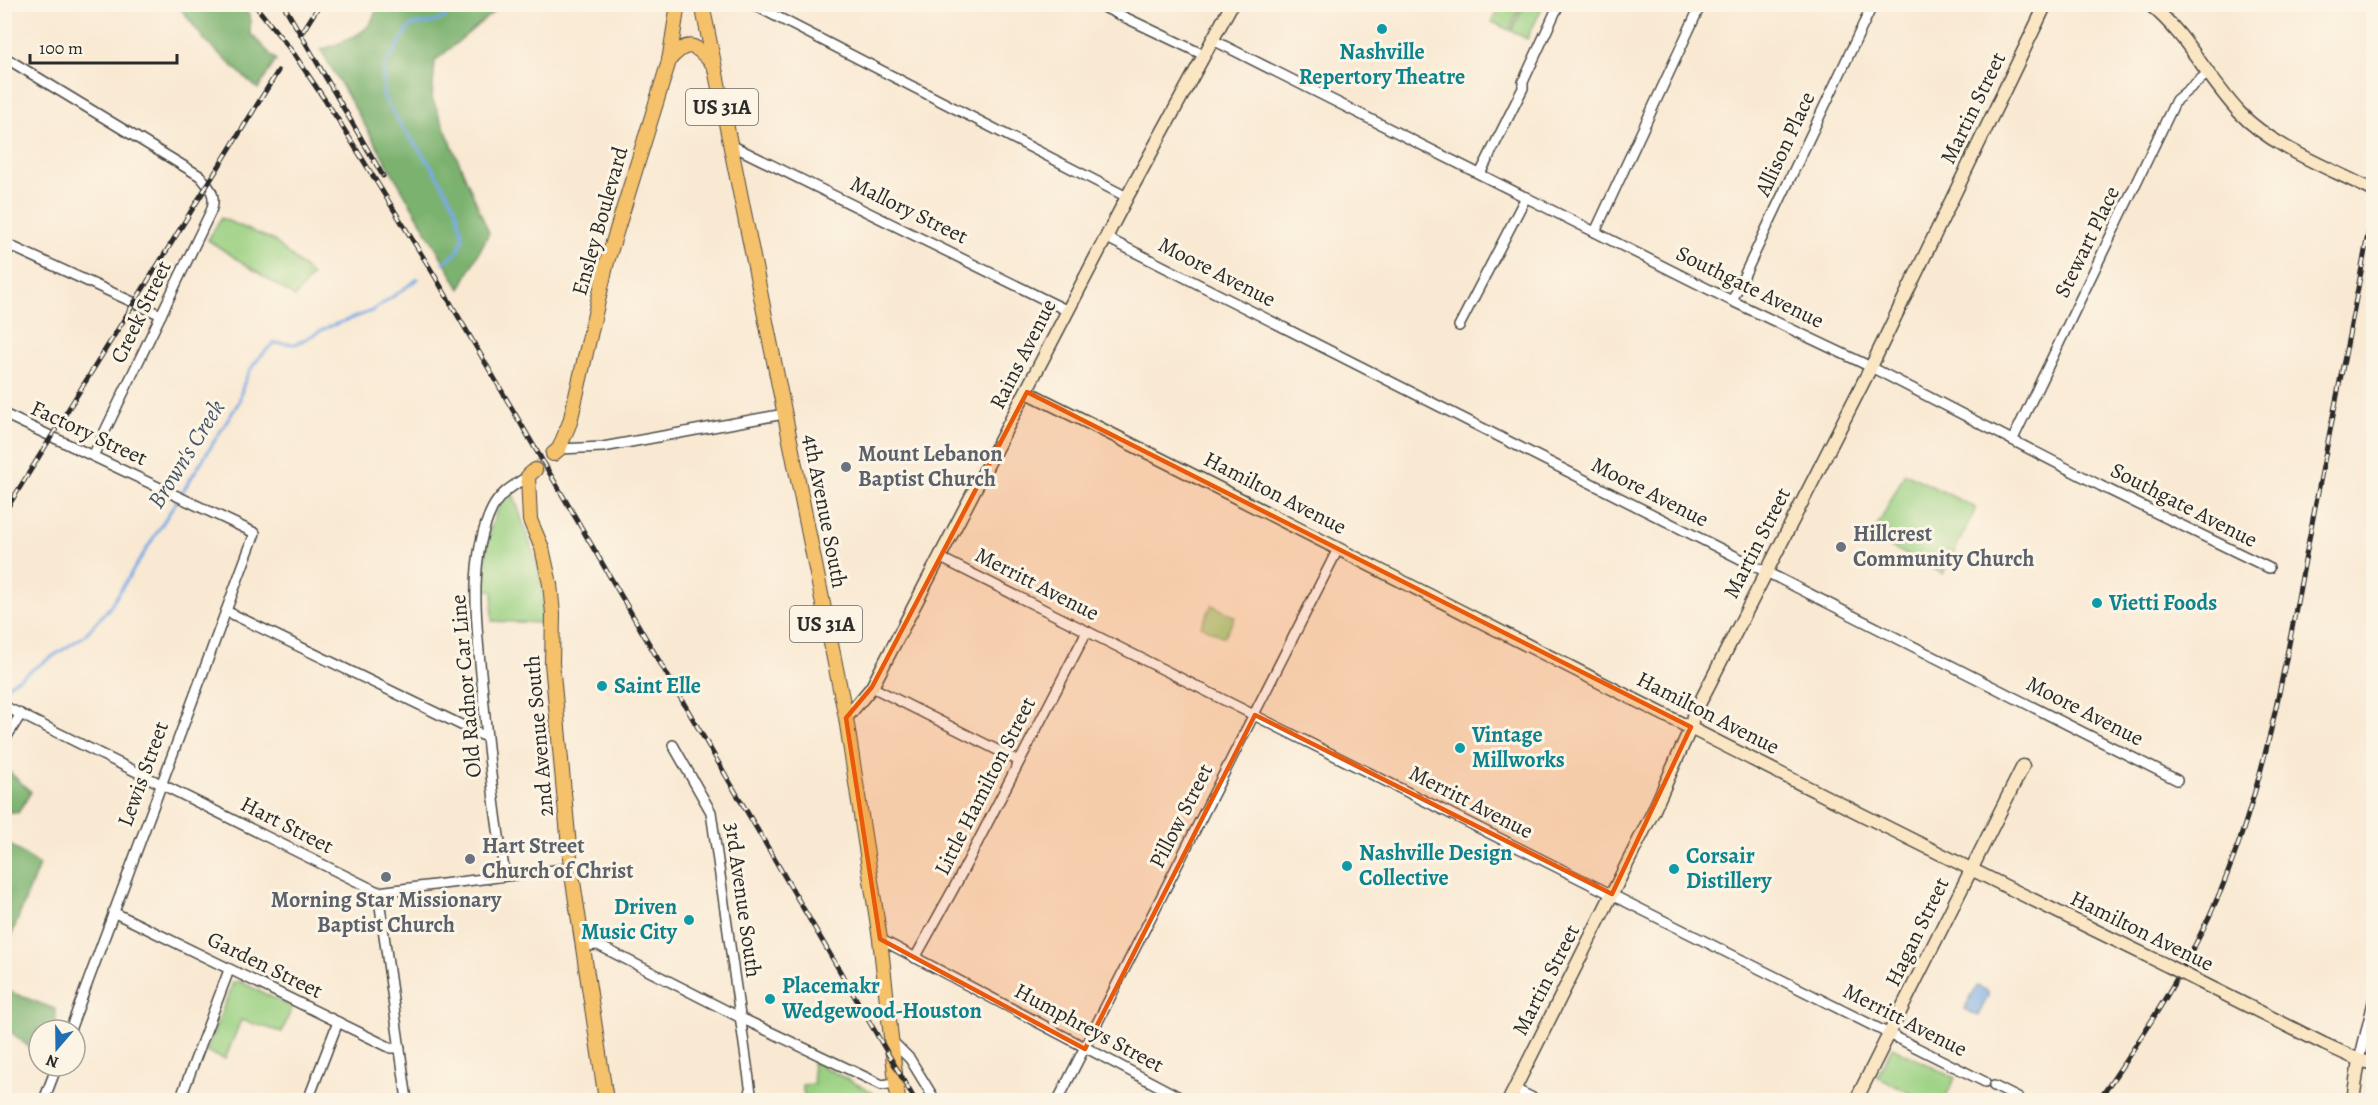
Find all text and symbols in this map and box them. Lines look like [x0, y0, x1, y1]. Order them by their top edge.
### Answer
marker: Nashville Repertory Theatre [1375, 22, 1389, 36]
scale bar [30, 27, 177, 65]
text: 100 m [39, 36, 83, 60]
place label: Nashville Repertory Theatre [1299, 37, 1465, 92]
street label: Martin Street [1933, 47, 2013, 169]
street label: Allison Place [1747, 87, 1822, 202]
road number: US 31A [686, 89, 758, 125]
street label: Ensley Boulevard [564, 143, 636, 299]
street label: Mallory Street [845, 169, 973, 251]
street label: Stewart Place [2047, 181, 2127, 303]
street label: Moore Avenue [1153, 230, 1281, 314]
street label: Southgate Avenue [1671, 238, 1829, 336]
street label: Creek Street [103, 256, 179, 368]
street label: Rains Avenue [982, 294, 1064, 414]
street label: Factory Street [26, 393, 152, 473]
water label: Brown's Creek [140, 393, 232, 514]
street label: 4th Avenue South [795, 431, 855, 591]
place label: Mount Lebanon Baptist Church [858, 439, 1003, 494]
street label: Hamilton Avenue [1199, 444, 1351, 542]
street label: Moore Avenue [1586, 450, 1714, 534]
street label: Southgate Avenue [2105, 455, 2263, 555]
marker: Mount Lebanon Baptist Church [839, 460, 853, 474]
street label: Martin Street [1716, 482, 1798, 604]
place label: Hillcrest Community Church [1853, 519, 2034, 574]
street label: Merritt Avenue [970, 540, 1104, 628]
marker: Hillcrest Community Church [1834, 540, 1848, 554]
place label: Vietti Foods [2108, 588, 2217, 618]
street label: Old Radnor Car Line [443, 593, 489, 779]
marker: Vietti Foods [2090, 596, 2104, 610]
road number: US 31A [790, 606, 862, 642]
street label: 2nd Avenue South [517, 654, 561, 818]
street label: Hamilton Avenue [1632, 664, 1784, 762]
street label: Moore Avenue [2021, 669, 2149, 753]
place label: Saint Elle [614, 671, 701, 701]
marker: Saint Elle [595, 679, 609, 693]
street label: Little Hamilton Street [927, 692, 1043, 880]
street label: Lewis Street [110, 717, 176, 831]
place label: Vintage Millworks [1471, 720, 1565, 775]
marker: Vintage Millworks [1453, 741, 1467, 755]
street label: Merritt Avenue [1404, 758, 1538, 846]
street label: Pillow Street [1142, 759, 1220, 873]
street label: Hart Street [235, 789, 339, 861]
street label: 3rd Avenue South [717, 820, 769, 980]
place label: Hart Street Church of Christ [482, 831, 634, 886]
place label: Nashville Design Collective [1359, 838, 1512, 893]
place label: Corsair Distillery [1686, 841, 1772, 896]
marker: Hart Street Church of Christ [463, 852, 477, 866]
marker: Nashville Design Collective [1340, 859, 1354, 873]
marker: Corsair Distillery [1667, 862, 1681, 876]
marker: Morning Star Missionary Baptist Church [379, 870, 393, 884]
street label: Hagan Street [1878, 872, 1956, 992]
street label: Hamilton Avenue [2065, 883, 2219, 979]
place label: Morning Star Missionary Baptist Church [271, 885, 502, 940]
place label: Driven Music City [581, 892, 678, 947]
marker: Driven Music City [682, 913, 696, 927]
street label: Martin Street [1505, 919, 1587, 1041]
street label: Garden Street [202, 924, 328, 1006]
place label: Placemakr Wedgewood-Houston [781, 971, 982, 1026]
street label: Humphreys Street [1009, 976, 1169, 1080]
street label: Merritt Avenue [1838, 976, 1972, 1064]
marker: Placemakr Wedgewood-Houston [763, 992, 777, 1006]
north arrow [27, 1018, 87, 1078]
text: N [43, 1049, 61, 1073]

